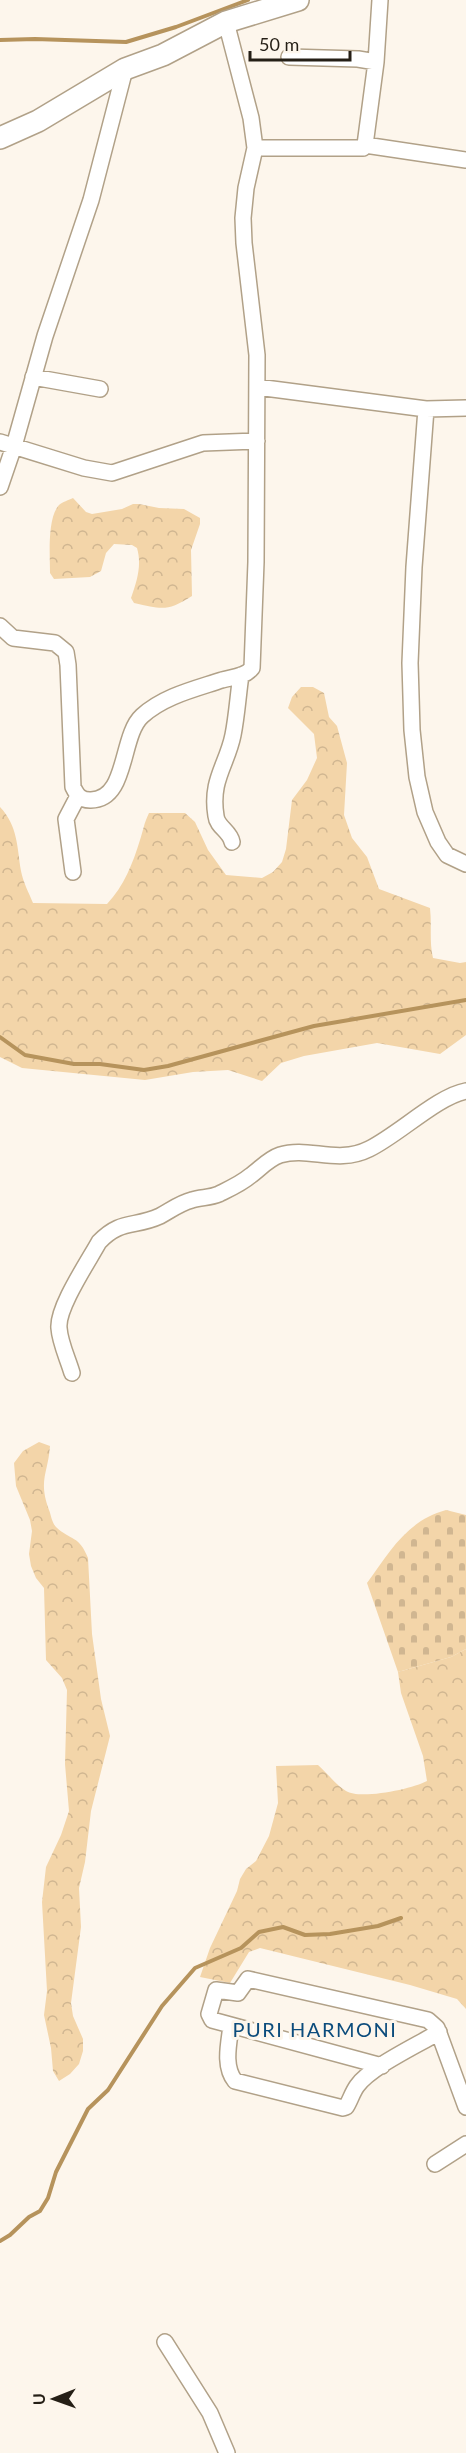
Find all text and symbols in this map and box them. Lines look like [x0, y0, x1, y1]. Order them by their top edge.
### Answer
scale bar [250, 24, 350, 62]
text: 50 m [259, 33, 299, 55]
district label: PURI HARMONI [233, 2017, 397, 2041]
north arrow [24, 2369, 84, 2429]
text: U [29, 2393, 48, 2405]

